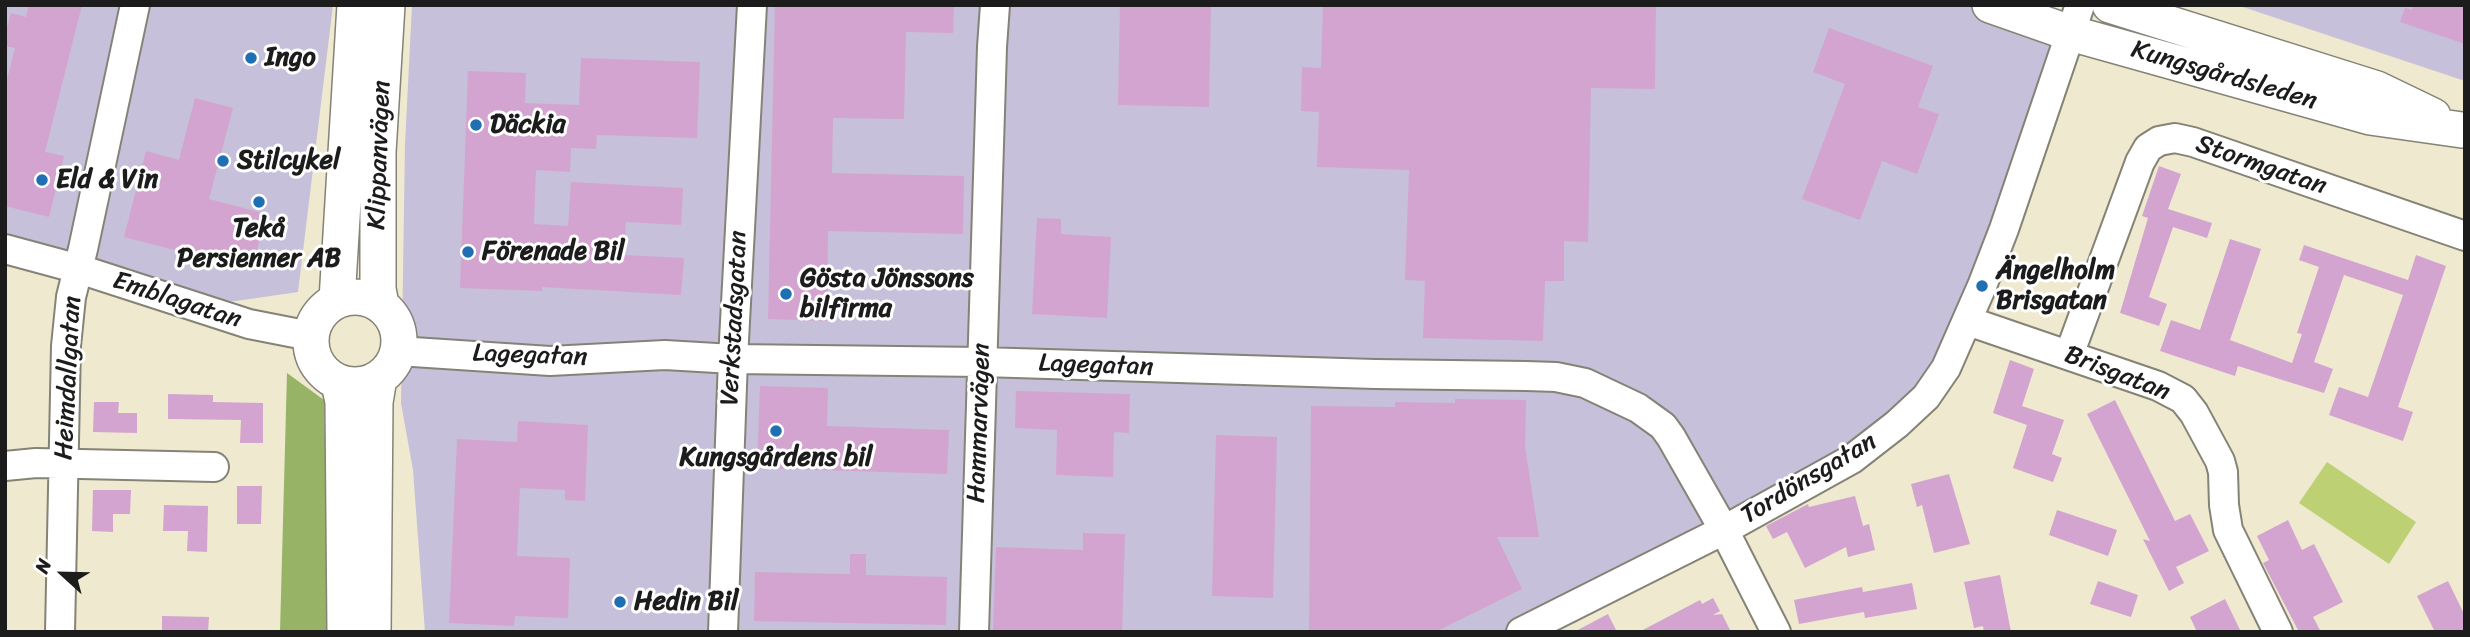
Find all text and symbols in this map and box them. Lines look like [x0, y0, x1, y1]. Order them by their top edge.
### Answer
street label: Kungsgårdsleden [2127, 35, 2321, 117]
place label: Ingo [265, 42, 316, 74]
marker: Ingo [243, 50, 259, 66]
street label: Klippanvägen [362, 80, 398, 230]
place label: Däckia [490, 109, 566, 141]
marker: Däckia [468, 117, 484, 133]
street label: Stormgatan [2192, 129, 2330, 203]
place label: Stilcykel [237, 145, 340, 177]
marker: Stilcykel [215, 153, 231, 169]
place label: Eld & Vin [56, 164, 158, 196]
marker: Eld & Vin [34, 172, 50, 188]
marker: Tekå Persienner AB [251, 194, 267, 210]
place label: Tekå Persienner AB [177, 213, 341, 274]
street label: Verkstadsgatan [715, 230, 755, 406]
place label: Förenade Bil [482, 236, 624, 268]
marker: Förenade Bil [460, 244, 476, 260]
place label: Ängelholm Brisgatan [1996, 255, 2115, 316]
place label: Gösta Jönssons bilfirma [800, 263, 974, 324]
street label: Emblagatan [109, 266, 245, 336]
marker: Ängelholm Brisgatan [1974, 278, 1990, 294]
marker: Gösta Jönssons bilfirma [778, 286, 794, 302]
street label: Heimdallgatan [49, 295, 89, 461]
street label: Lagegatan [472, 338, 588, 374]
street label: Brisgatan [2060, 340, 2174, 408]
street label: Hammarvägen [962, 342, 998, 504]
street label: Lagegatan [1038, 348, 1154, 384]
marker: Kungsgårdens bil [768, 423, 784, 439]
street label: Tordönsgatan [1736, 426, 1882, 532]
place label: Kungsgårdens bil [679, 442, 873, 474]
north arrow [28, 539, 98, 609]
text: N [25, 554, 61, 578]
place label: Hedin Bil [634, 586, 738, 618]
marker: Hedin Bil [612, 594, 628, 610]

